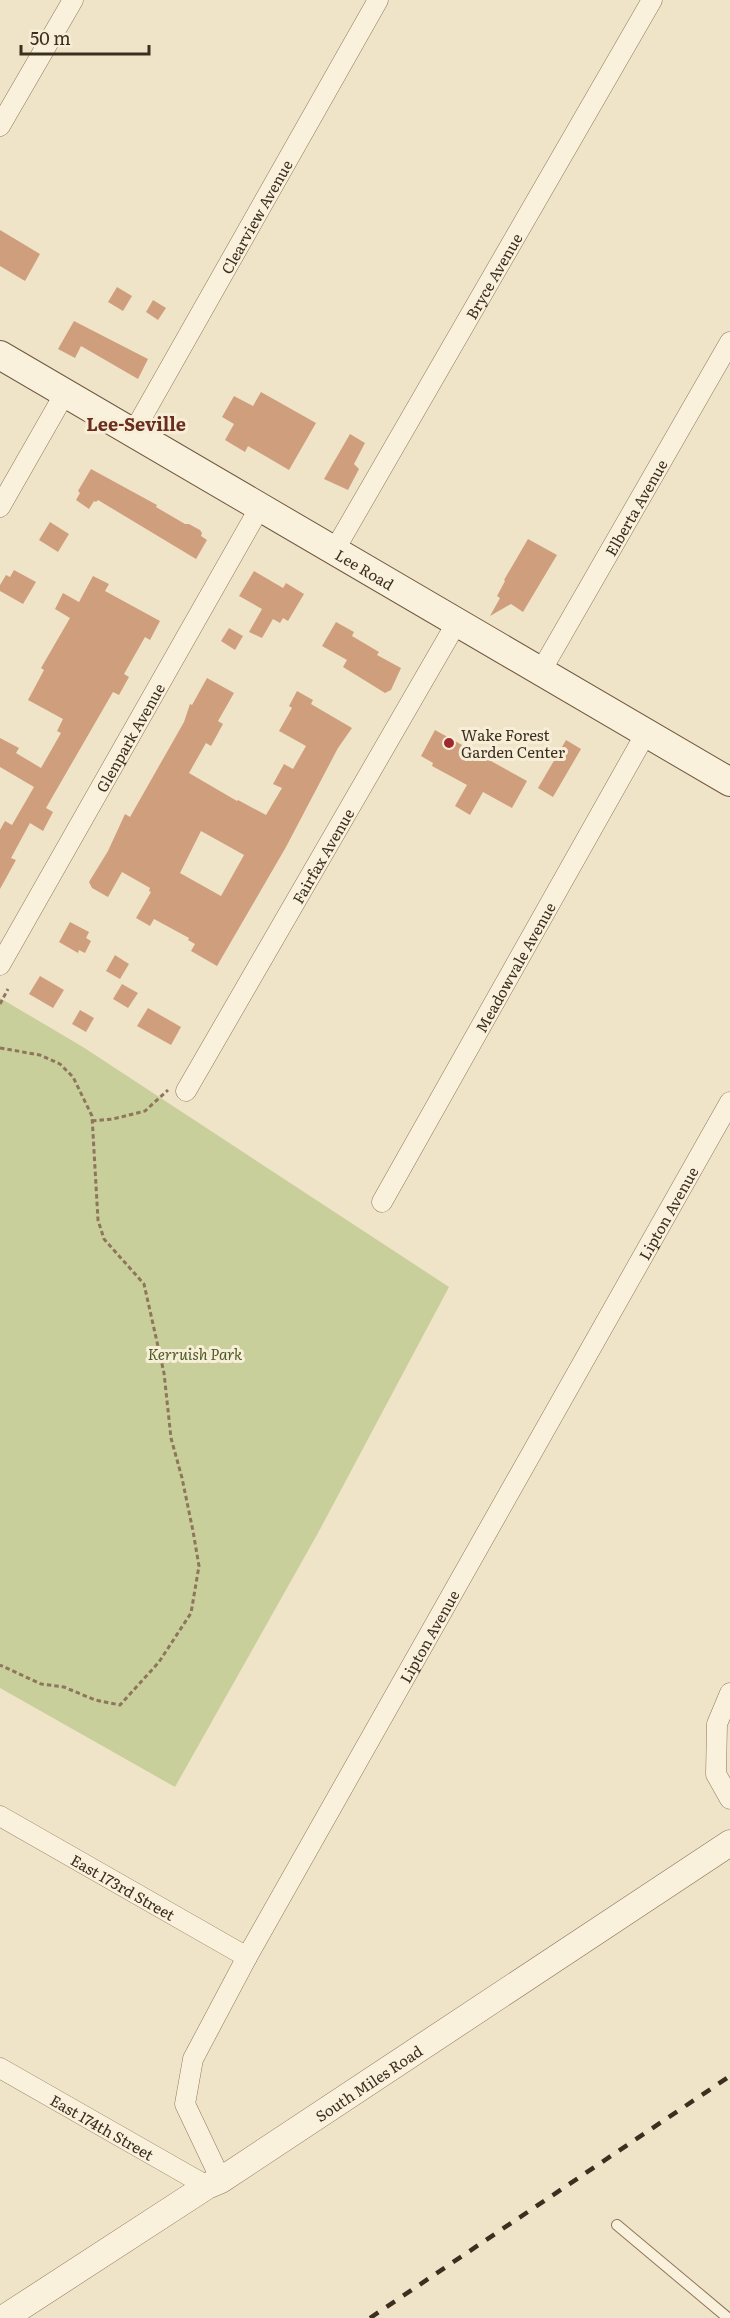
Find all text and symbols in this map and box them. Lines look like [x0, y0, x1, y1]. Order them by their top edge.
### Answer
scale bar [21, 18, 148, 56]
text: 50 m [30, 24, 71, 51]
street label: Clearview Avenue [214, 155, 297, 278]
street label: Bryce Avenue [459, 228, 527, 323]
district label: Lee-Seville [86, 410, 186, 437]
street label: Elberta Avenue [598, 454, 672, 560]
street label: Lee Road [331, 542, 399, 595]
street label: Glenpark Avenue [89, 678, 170, 796]
place label: Wake Forest Garden Center [461, 723, 565, 763]
marker: Wake Forest Garden Center [442, 736, 456, 750]
street label: Fairfax Avenue [285, 803, 359, 907]
street label: Meadowvale Avenue [469, 897, 560, 1036]
street label: Lipton Avenue [632, 1162, 703, 1264]
park label: Kerruish Park [148, 1342, 243, 1365]
street label: Lipton Avenue [393, 1585, 464, 1687]
street label: East 173rd Street [67, 1848, 180, 1925]
street label: South Miles Road [310, 2039, 426, 2126]
street label: East 174th Street [47, 2088, 158, 2165]

